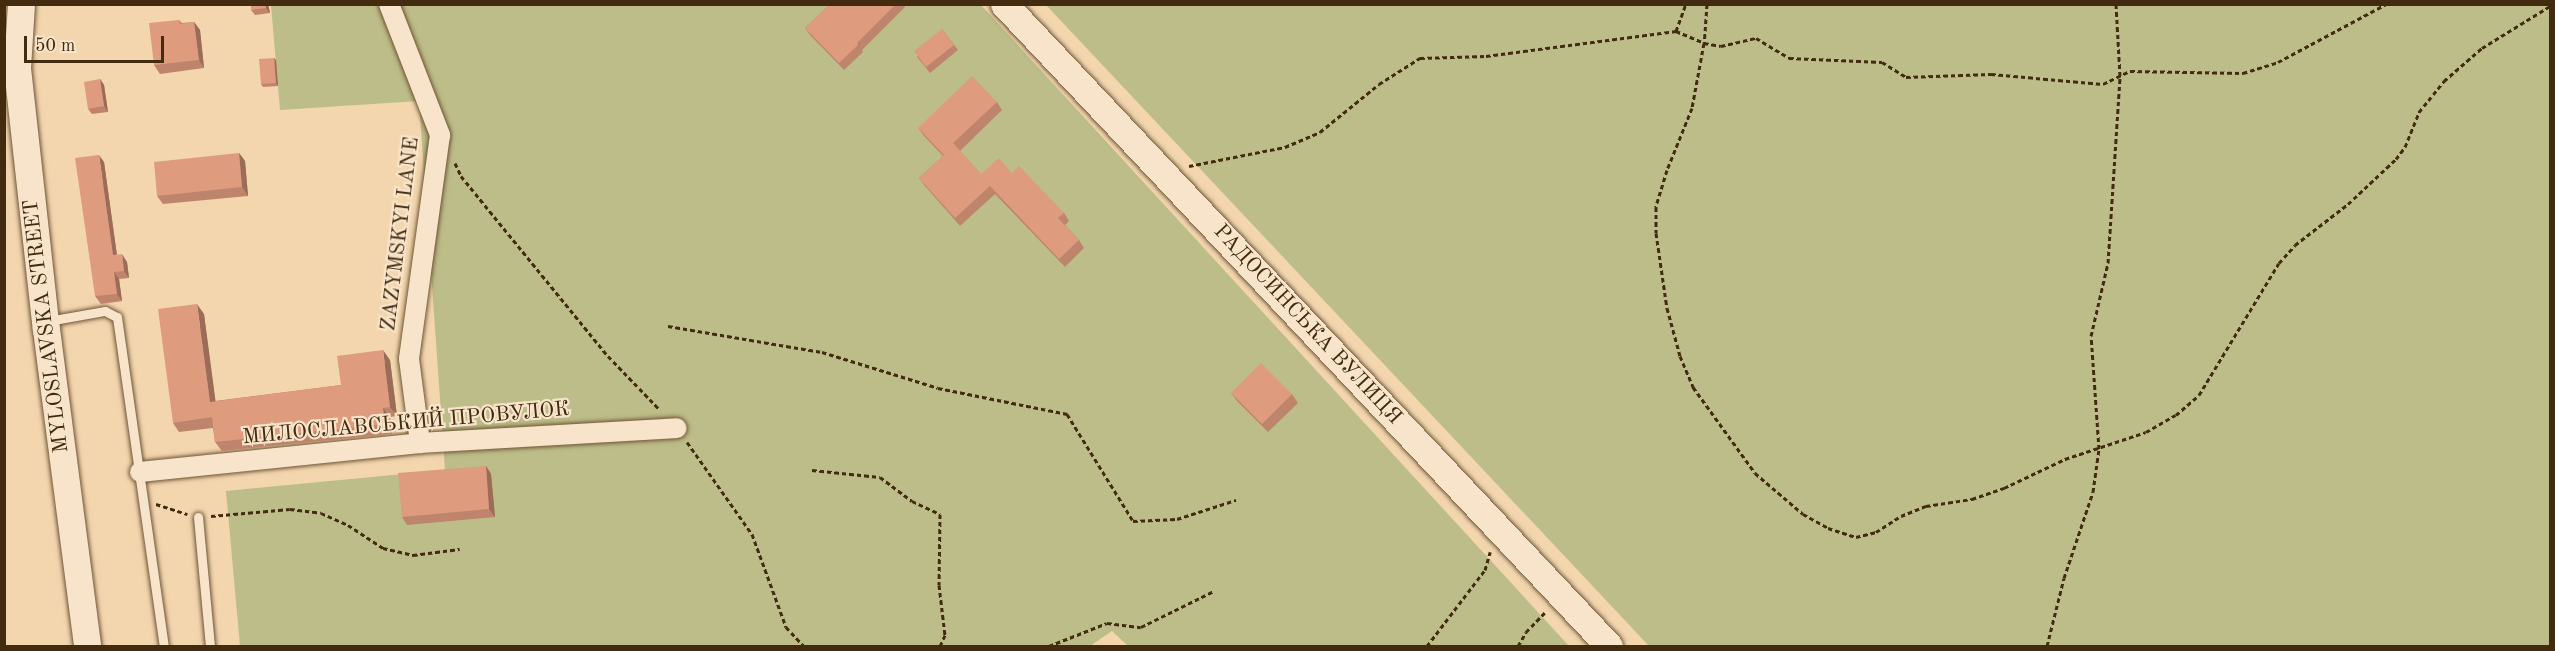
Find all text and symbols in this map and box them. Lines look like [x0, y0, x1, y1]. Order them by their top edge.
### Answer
scale bar [27, 24, 166, 62]
text: 50 m [35, 37, 75, 55]
street label: ZAZYMSKYI LANE [377, 135, 425, 333]
street label: MYLOSLAVSKA STREET [19, 198, 75, 454]
street label: РАДОСИНСЬКА ВУЛИЦЯ [1208, 220, 1406, 430]
street label: МИЛОСЛАВСЬКИЙ ПРОВУЛОК [241, 397, 571, 451]

